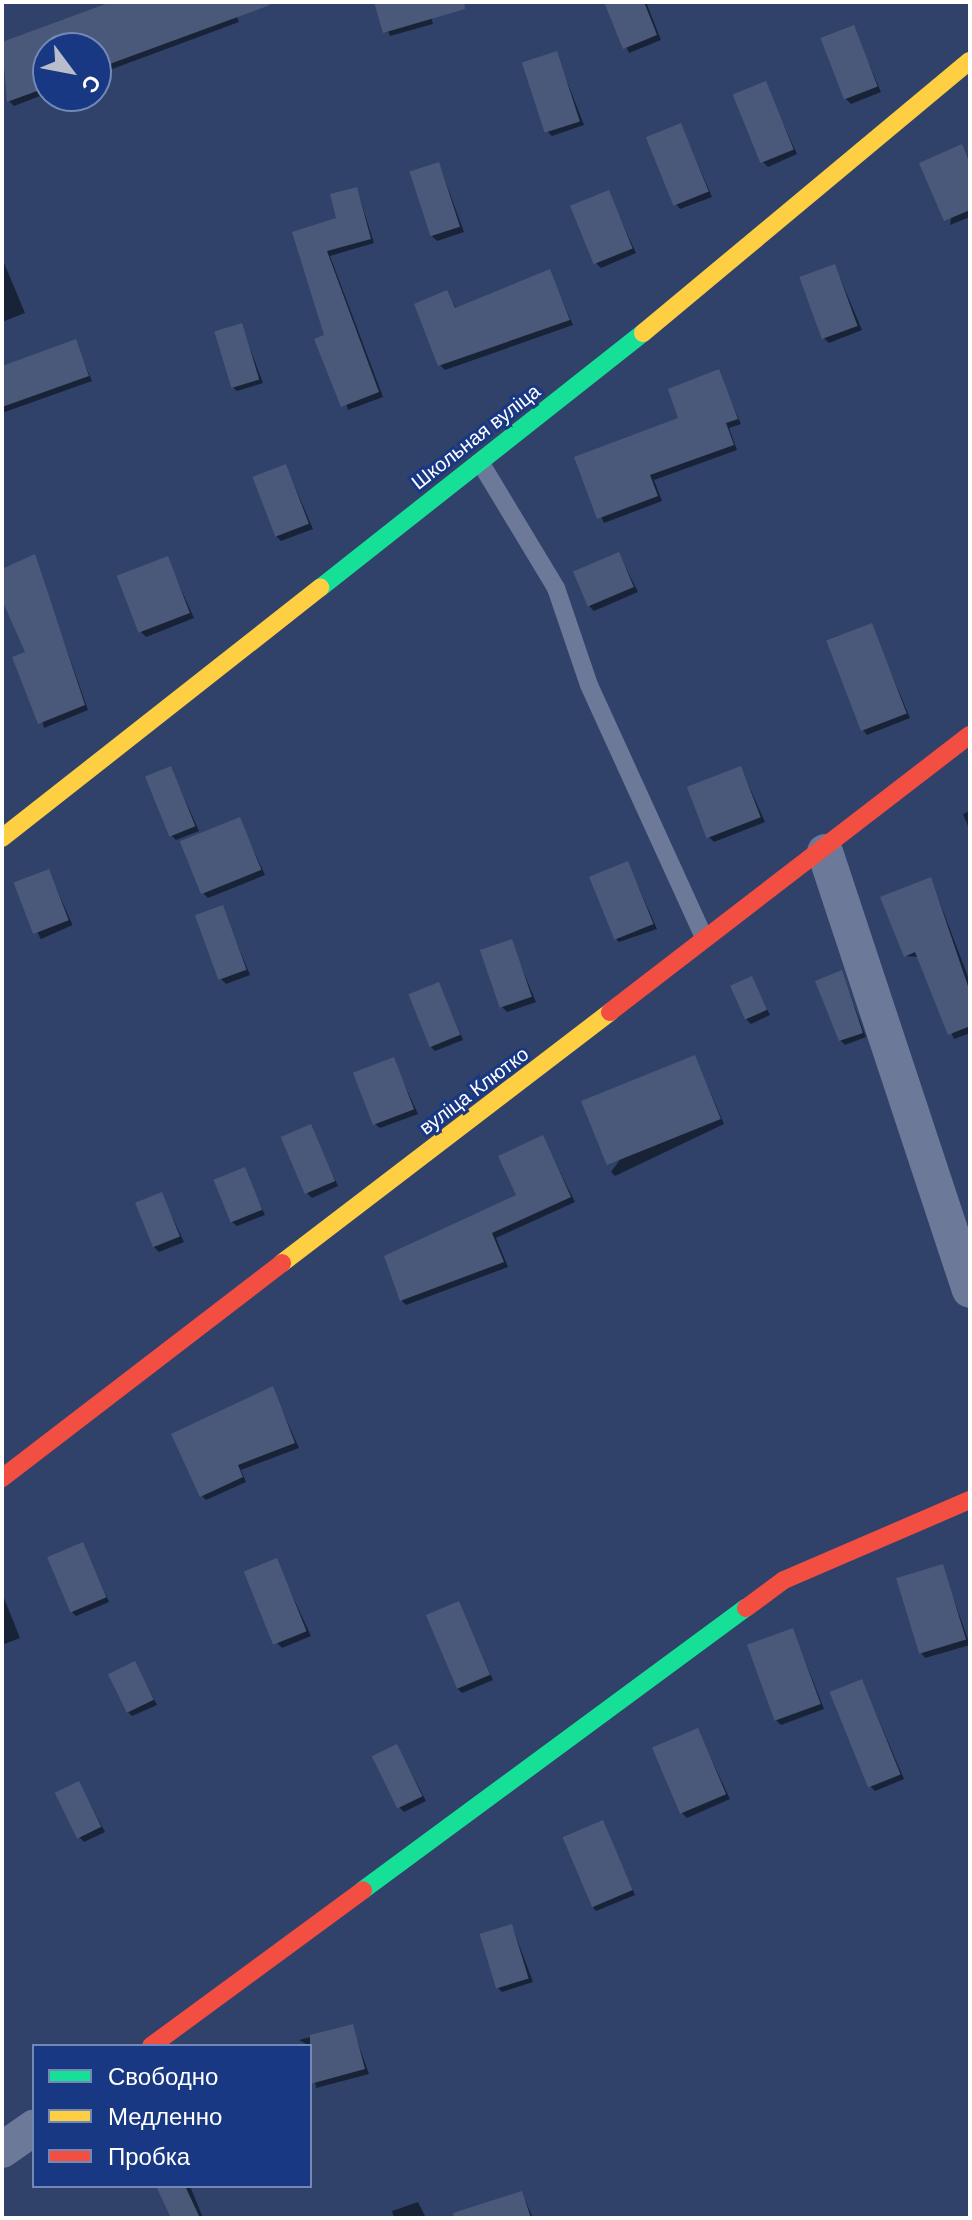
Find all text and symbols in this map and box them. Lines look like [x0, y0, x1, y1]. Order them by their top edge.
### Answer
north arrow [32, 32, 112, 112]
text: С [75, 69, 108, 98]
street label: Школьная вуліца [407, 379, 545, 495]
street label: вуліца Клютко [415, 1042, 533, 1140]
legend [32, 2044, 312, 2188]
text: Свободно [108, 2061, 218, 2092]
text: Медленно [108, 2101, 222, 2132]
text: Пробка [108, 2141, 190, 2172]

